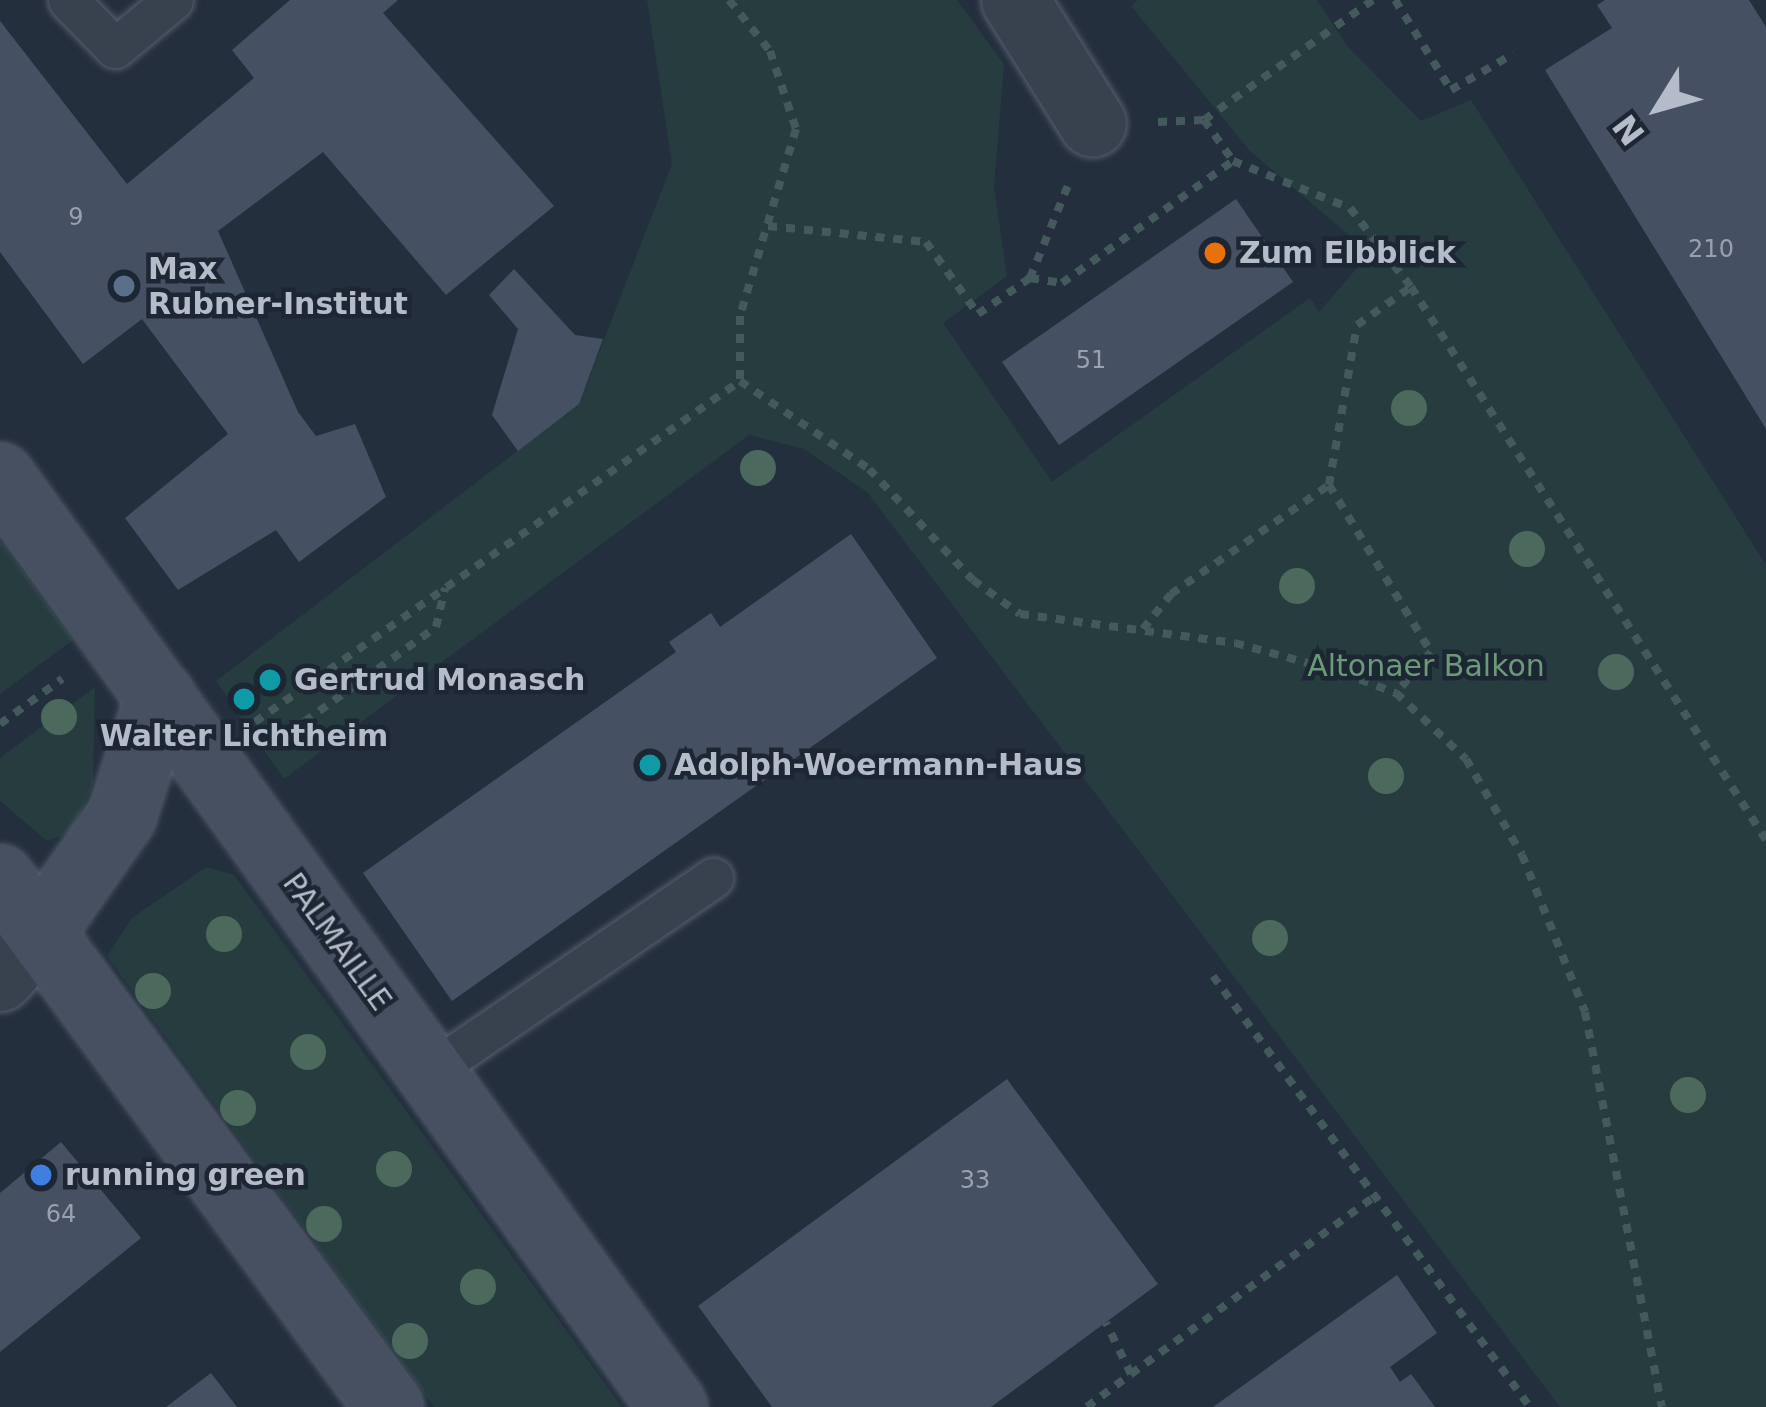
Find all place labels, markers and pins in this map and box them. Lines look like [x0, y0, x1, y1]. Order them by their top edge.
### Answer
place label: Zum Elbblick [1239, 235, 1456, 271]
marker: Zum Elbblick [1202, 240, 1228, 266]
place label: Max Rubner-Institut [148, 251, 408, 322]
marker: Max Rubner-Institut [111, 273, 137, 299]
place label: Gertrud Monasch [294, 662, 585, 698]
marker: Gertrud Monasch [257, 667, 283, 693]
marker: Walter Lichtheim [231, 686, 257, 712]
place label: Walter Lichtheim [100, 718, 388, 754]
place label: Adolph-Woermann-Haus [674, 747, 1083, 783]
marker: Adolph-Woermann-Haus [637, 752, 663, 778]
place label: running green [65, 1157, 306, 1193]
marker: running green [28, 1162, 54, 1188]

